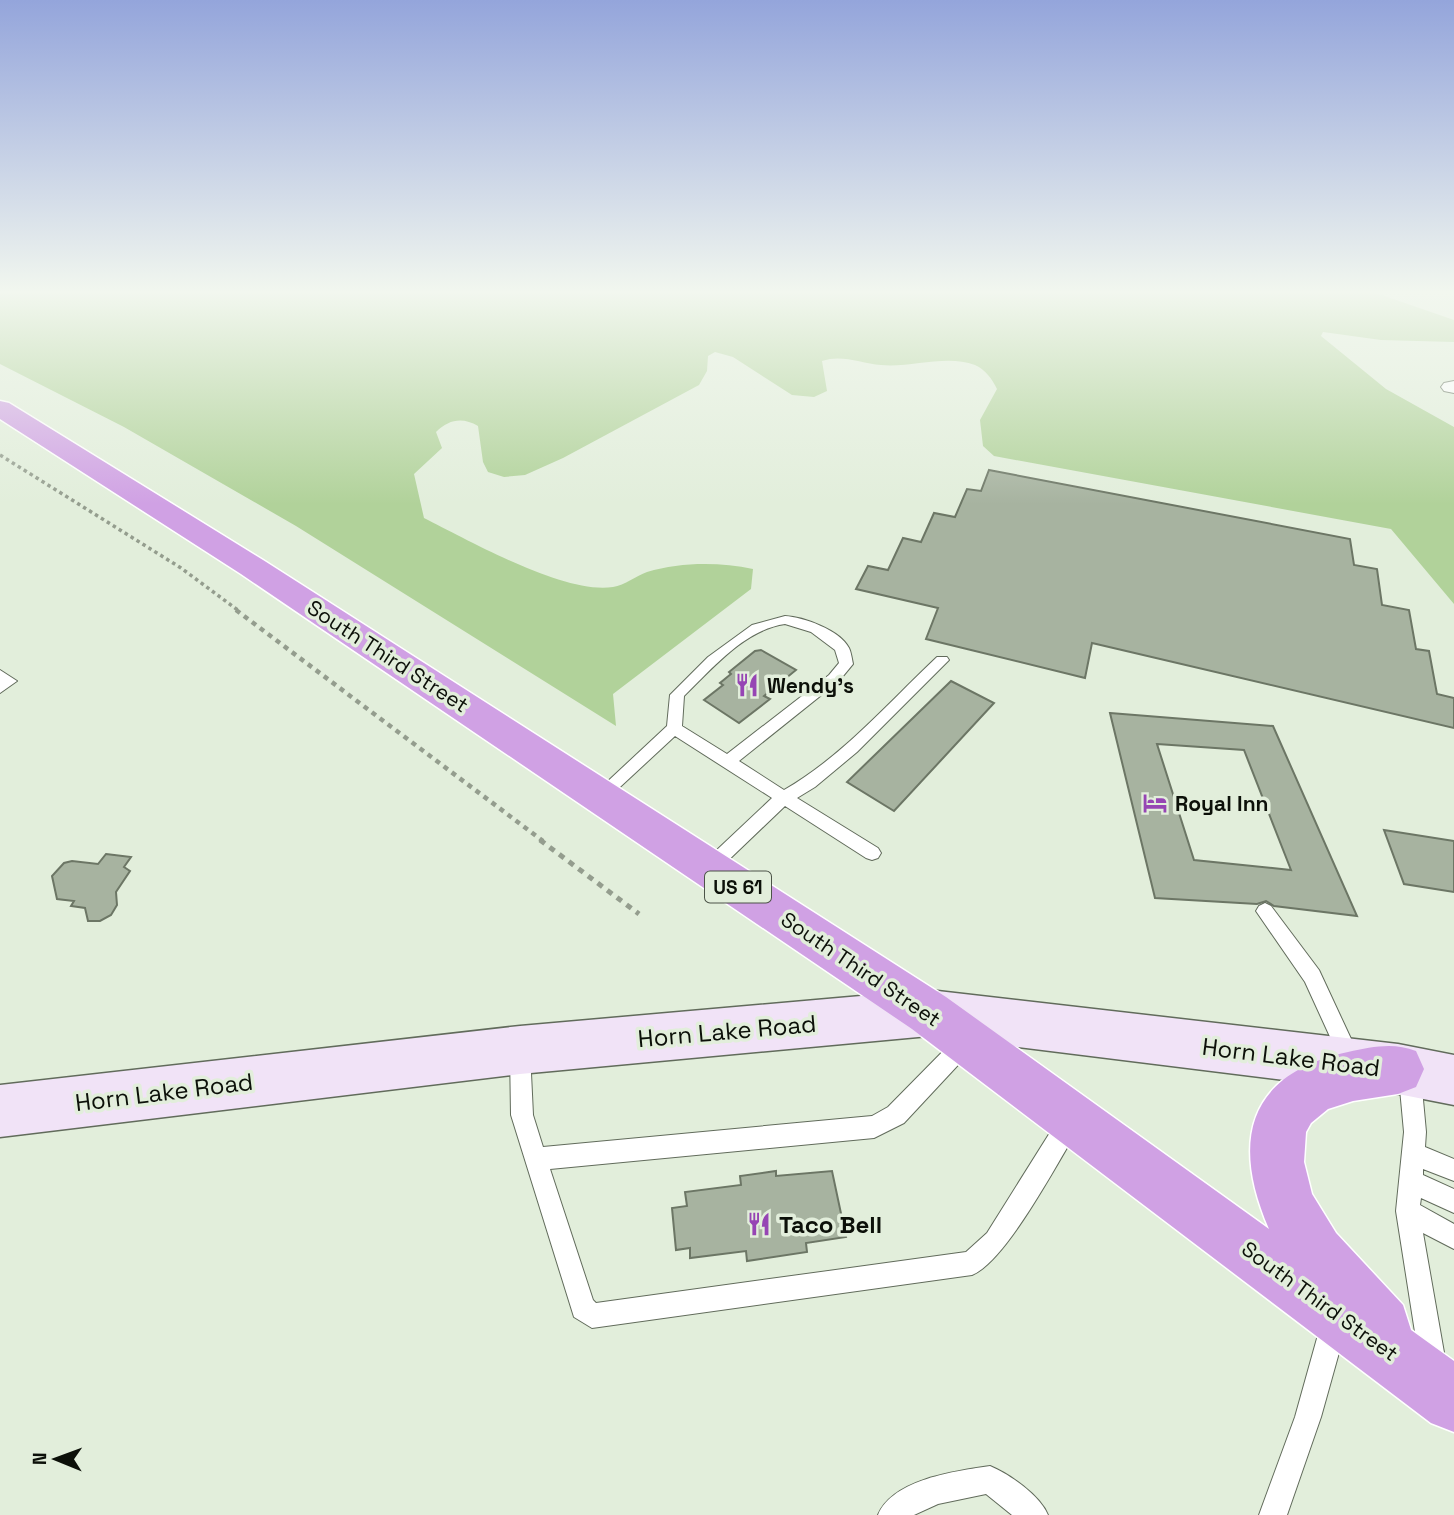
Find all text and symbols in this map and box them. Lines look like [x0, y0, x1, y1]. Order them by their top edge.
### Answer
street label: South Third Street [302, 594, 474, 718]
restaurant icon: Wendy's [733, 671, 761, 699]
place label: Wendy's [767, 672, 854, 699]
hotel icon: Royal Inn [1141, 789, 1169, 817]
place label: Royal Inn [1175, 790, 1269, 817]
road number: US 61 [705, 872, 771, 902]
street label: South Third Street [776, 905, 946, 1033]
street label: Horn Lake Road [637, 1008, 817, 1054]
street label: Horn Lake Road [1200, 1031, 1382, 1083]
street label: Horn Lake Road [73, 1066, 255, 1118]
place label: Taco Bell [779, 1209, 882, 1240]
restaurant icon: Taco Bell [745, 1210, 773, 1238]
street label: South Third Street [1236, 1235, 1404, 1367]
north arrow [21, 1424, 91, 1494]
text: N [27, 1452, 52, 1465]

